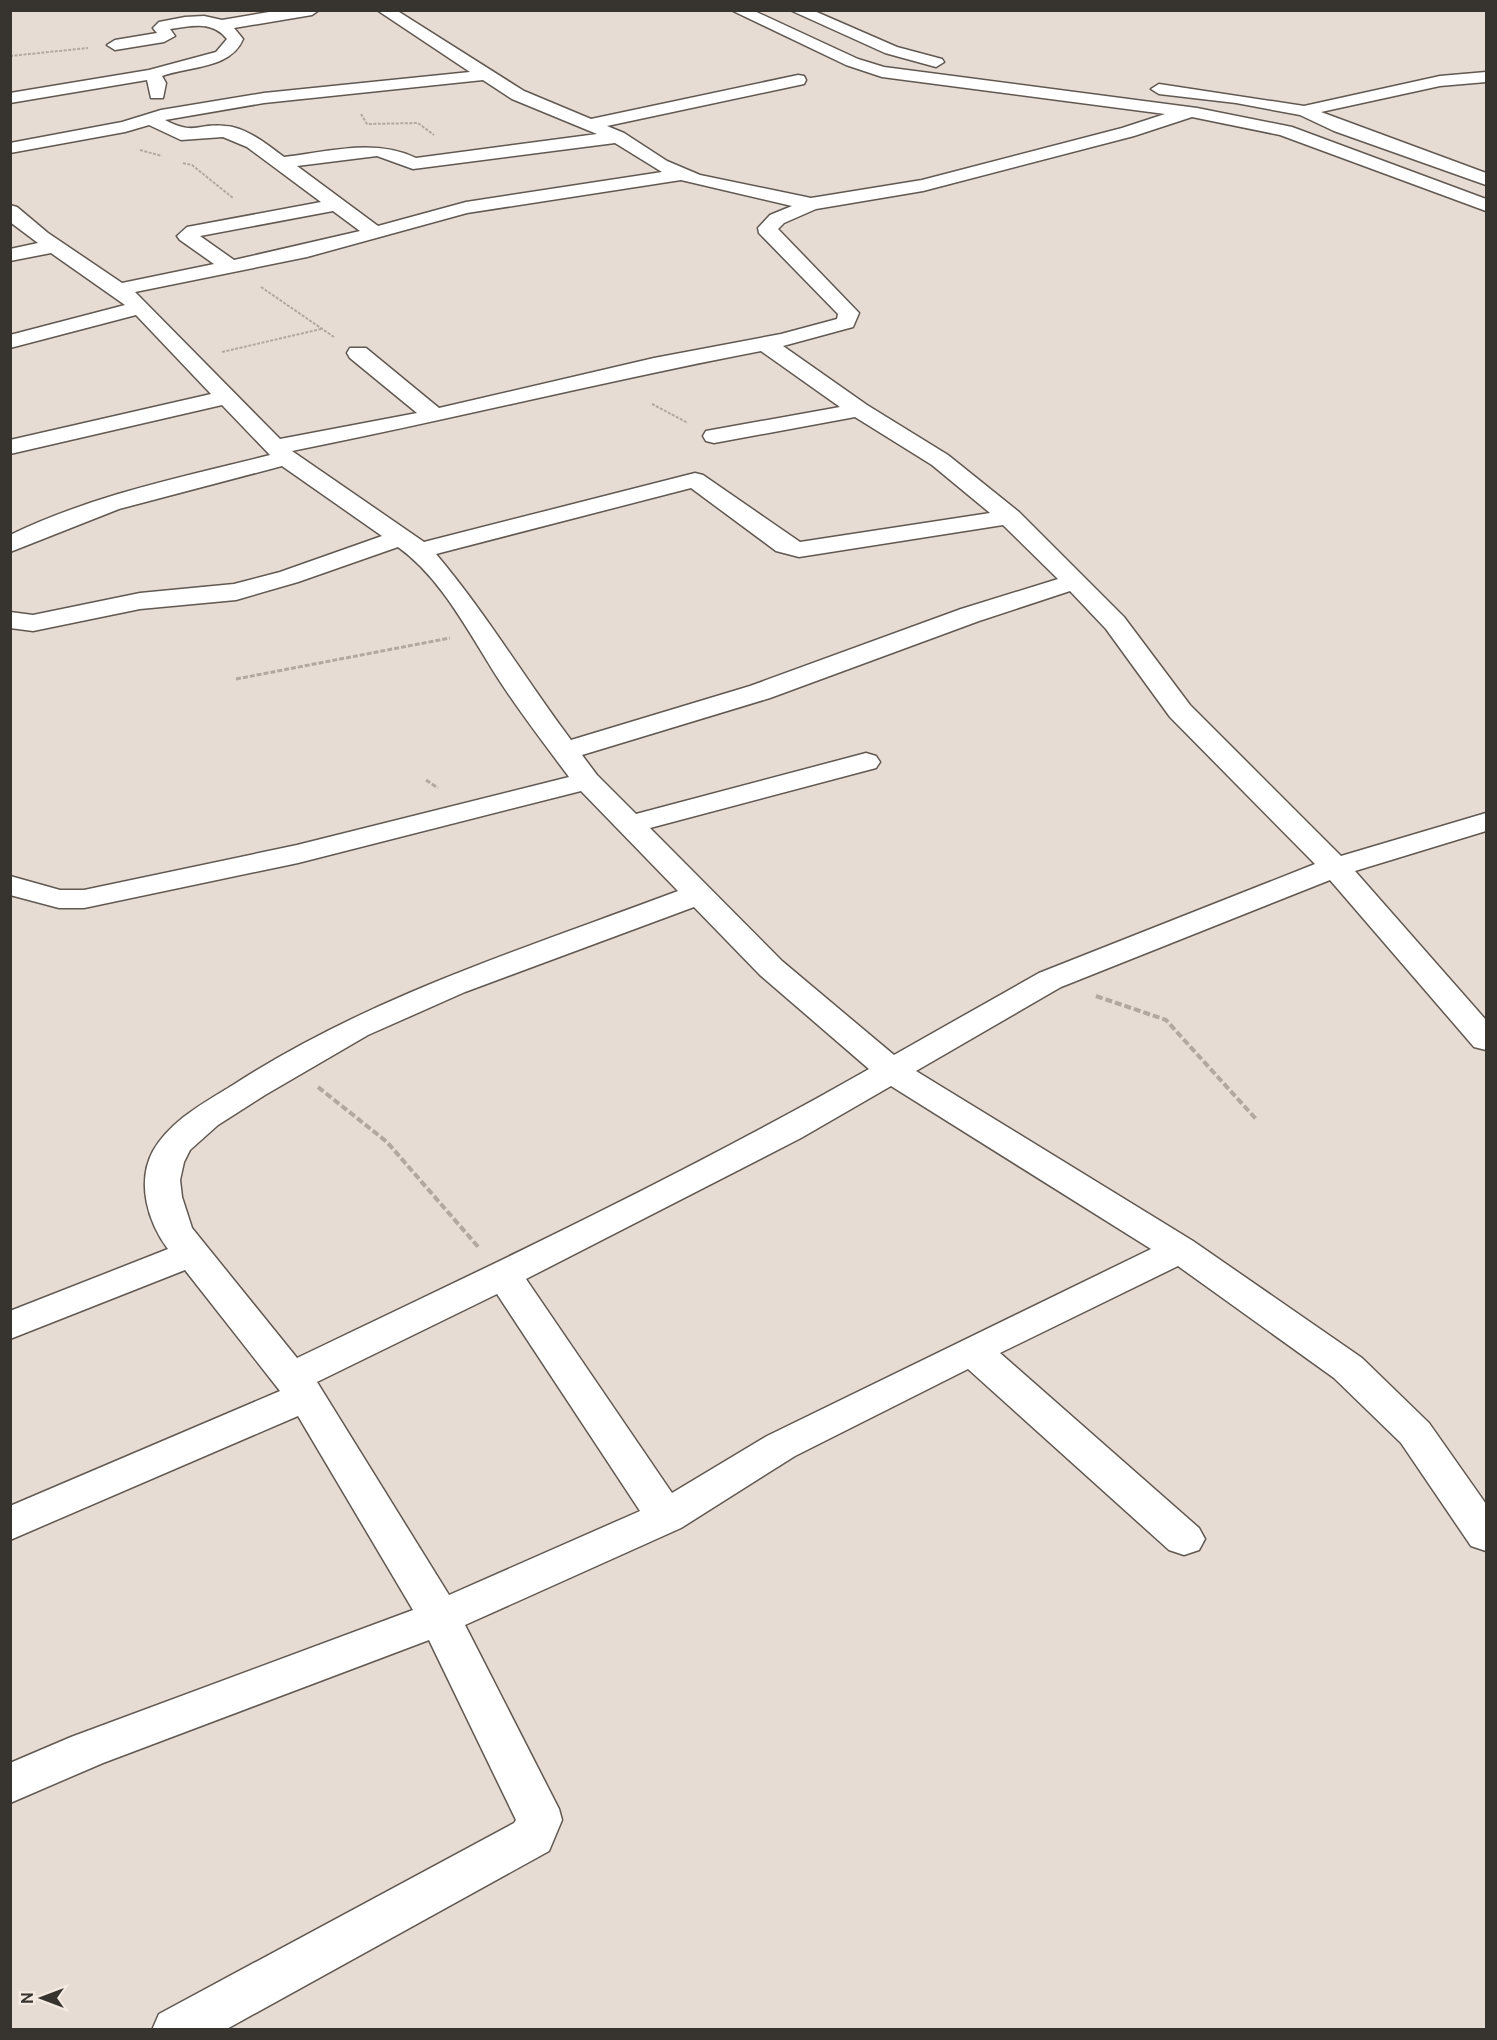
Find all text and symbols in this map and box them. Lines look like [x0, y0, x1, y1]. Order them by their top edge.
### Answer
north arrow [12, 1968, 72, 2028]
text: N [18, 1992, 36, 2004]

